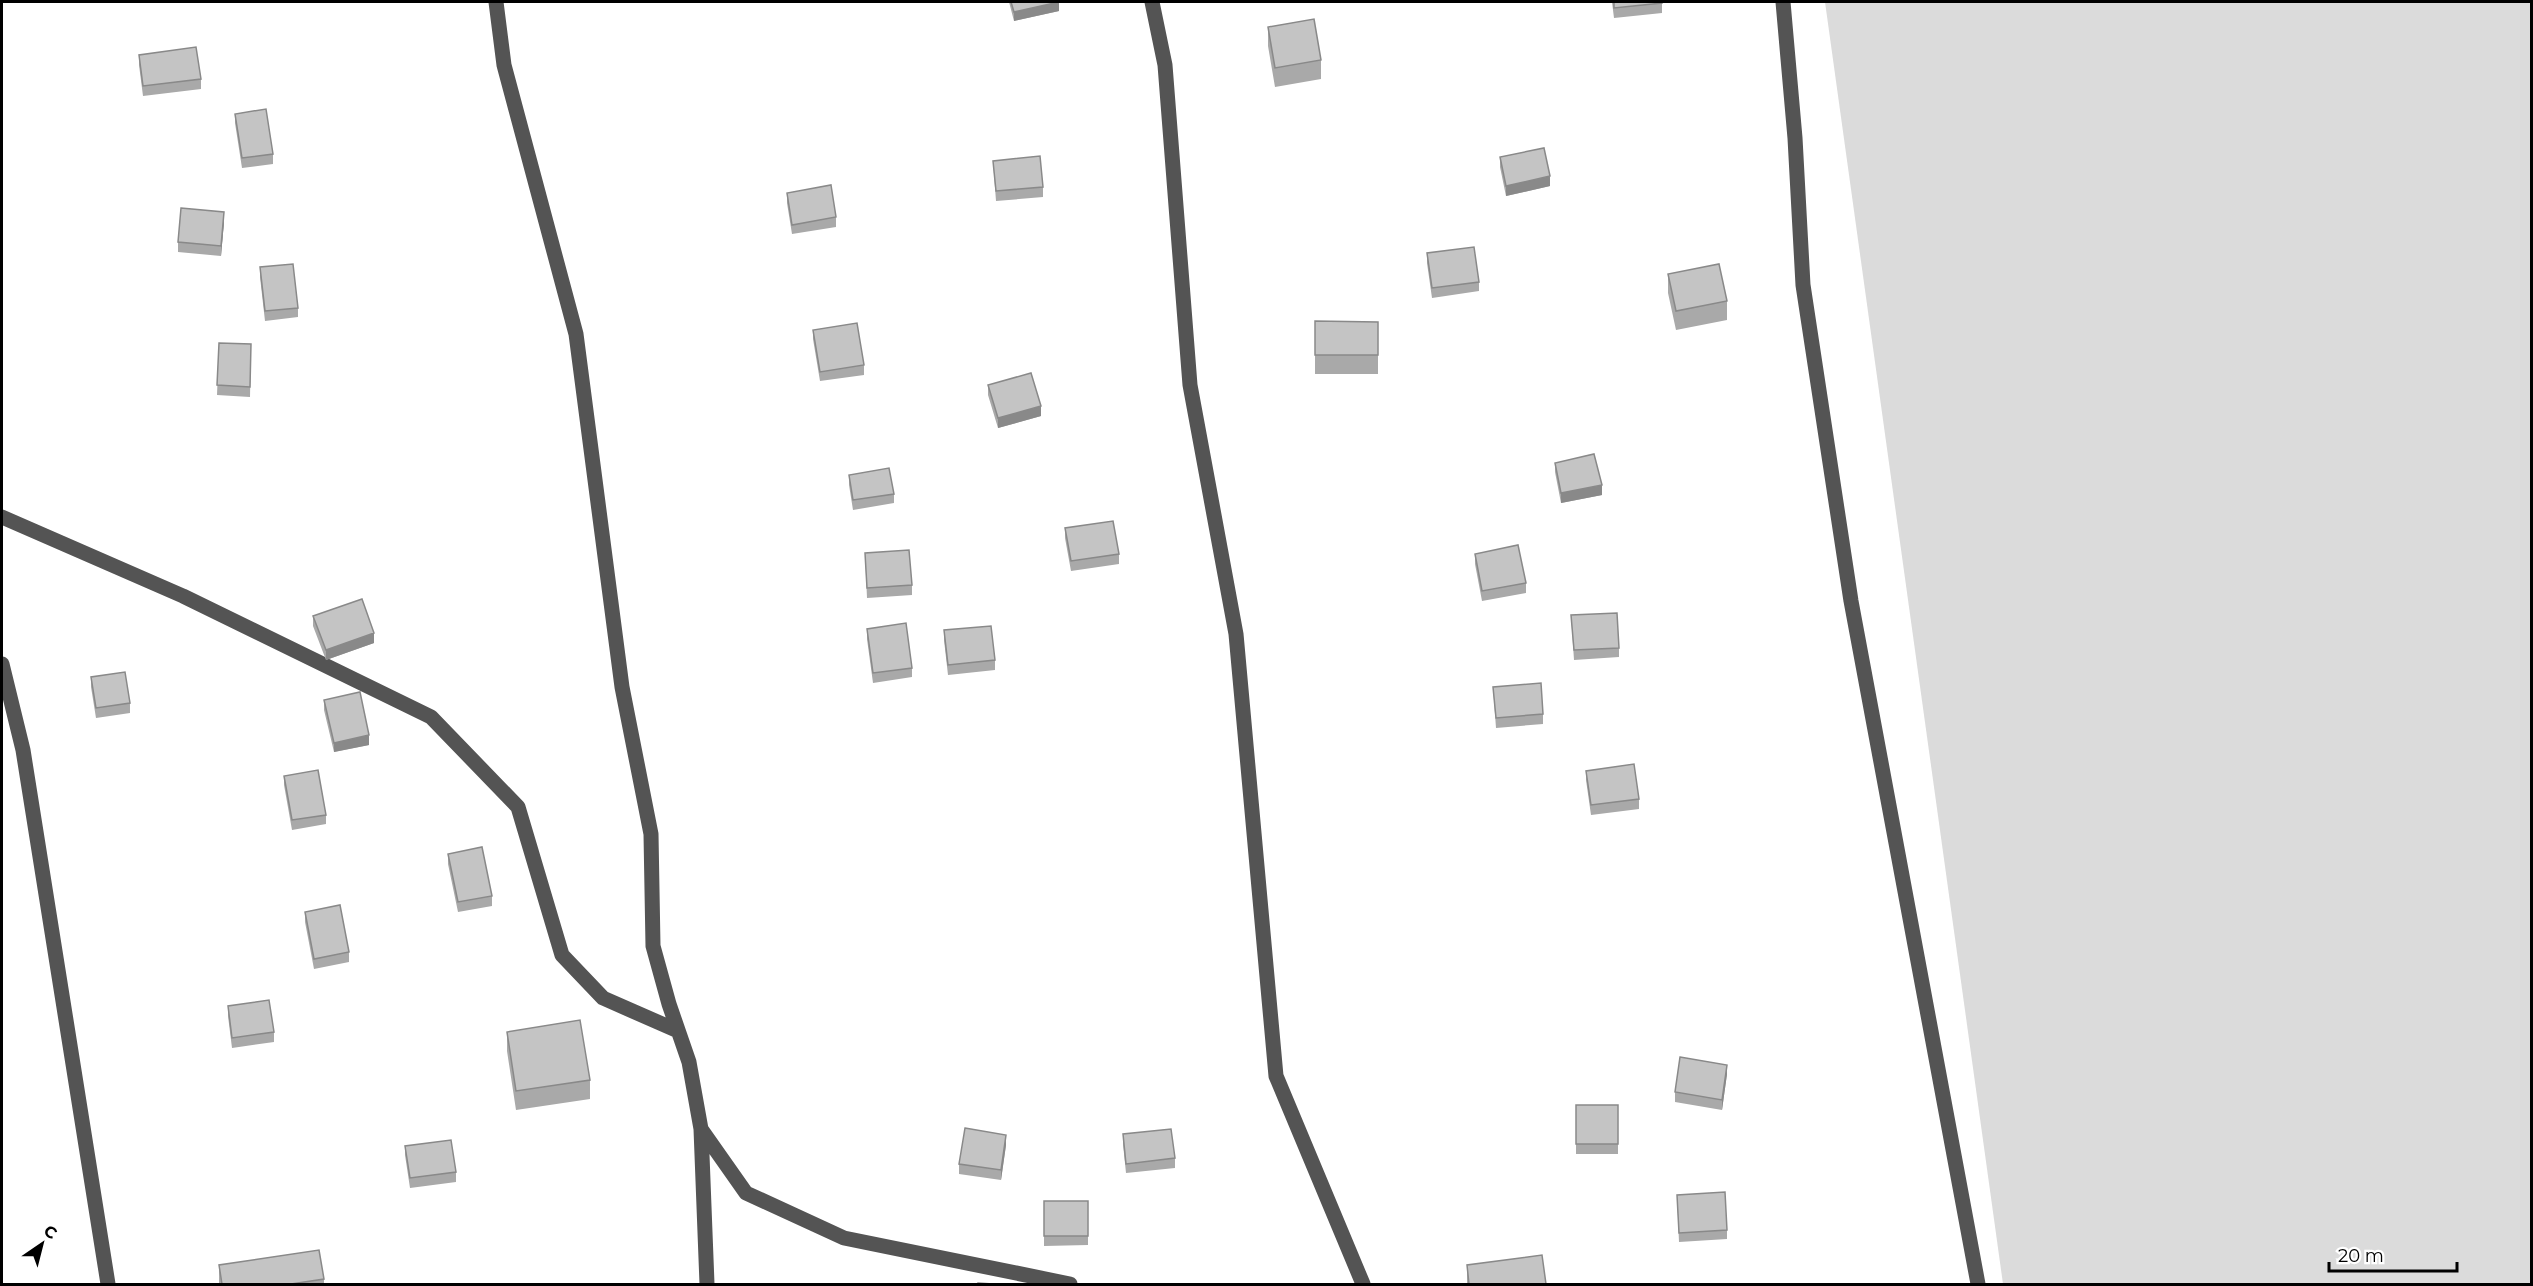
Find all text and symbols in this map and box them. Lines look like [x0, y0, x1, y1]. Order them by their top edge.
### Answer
north arrow [12, 1214, 72, 1274]
text: С [40, 1221, 61, 1243]
scale bar [2329, 1235, 2456, 1273]
text: 20 m [2338, 1245, 2384, 1267]

